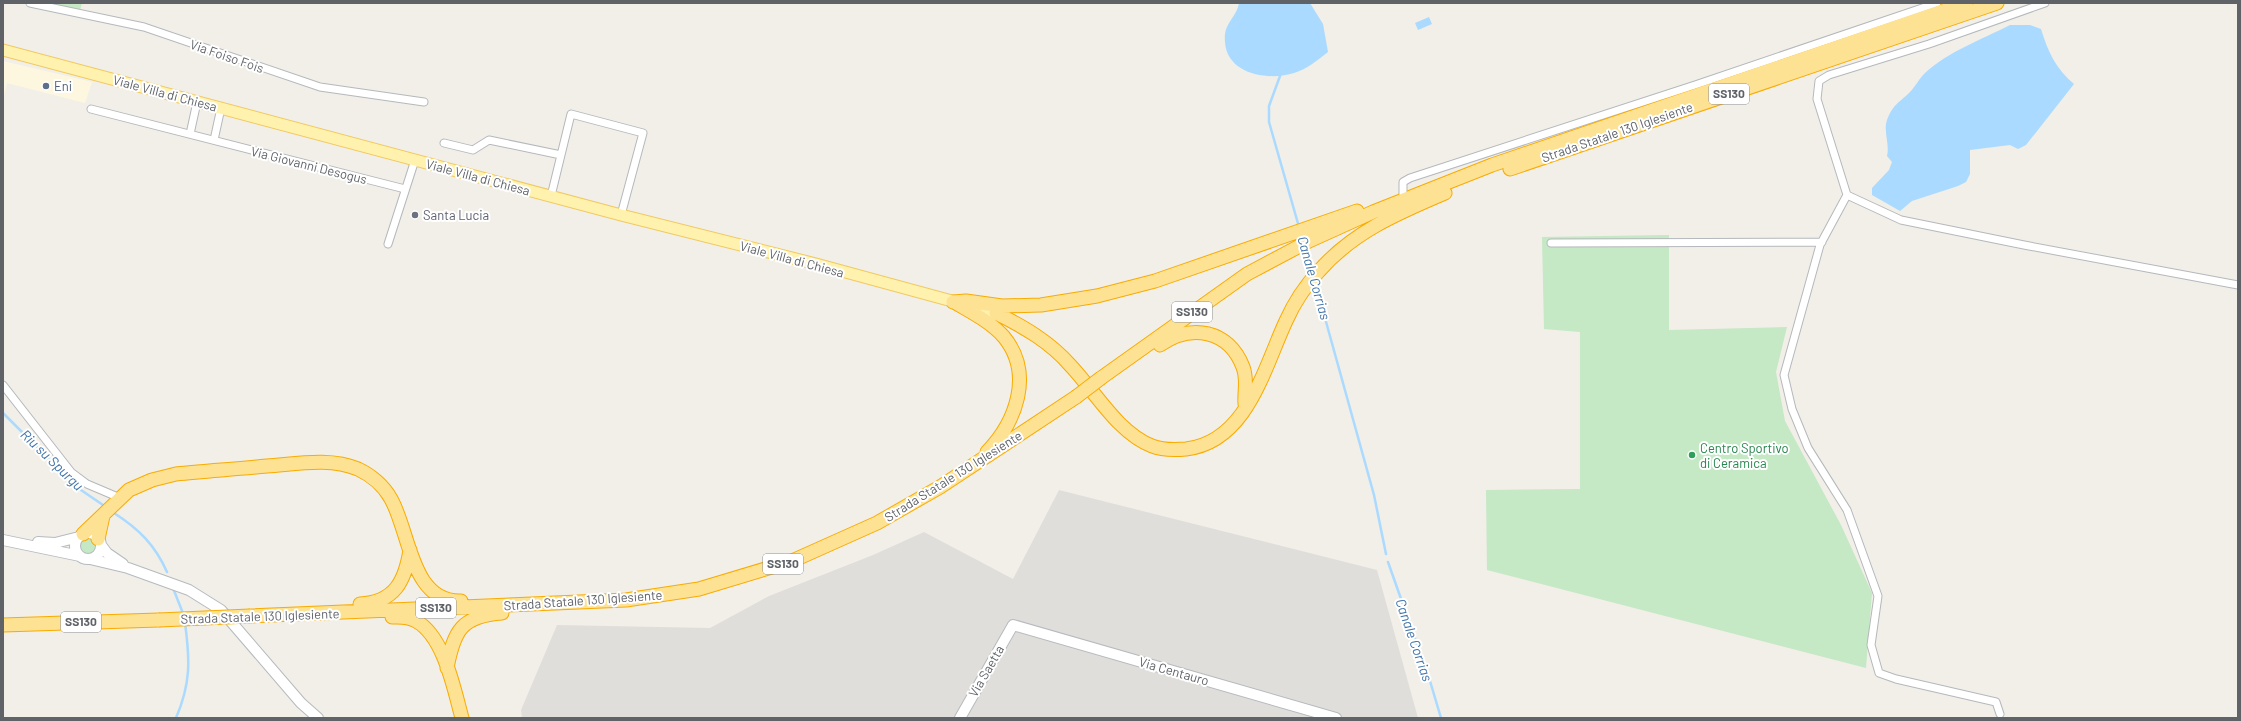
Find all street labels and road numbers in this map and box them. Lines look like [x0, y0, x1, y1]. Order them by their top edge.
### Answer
street label: Via Foiso Fois [188, 36, 266, 76]
street label: Viale Villa di Chiesa [111, 71, 219, 115]
road number: SS130 [1709, 84, 1749, 104]
street label: Strada Statale 130 Iglesiente [1539, 99, 1695, 165]
street label: Via Giovanni Desogus [249, 143, 369, 187]
street label: Viale Villa di Chiesa [424, 155, 532, 199]
street label: Viale Villa di Chiesa [738, 237, 846, 281]
road number: SS130 [1172, 302, 1212, 322]
street label: Strada Statale 130 Iglesiente [881, 427, 1025, 525]
road number: SS130 [763, 554, 803, 574]
street label: Strada Statale 130 Iglesiente [503, 586, 663, 614]
road number: SS130 [416, 598, 456, 618]
street label: Strada Statale 130 Iglesiente [180, 605, 340, 627]
road number: SS130 [61, 612, 101, 632]
street label: Via Saetta [965, 642, 1007, 700]
street label: Via Centauro [1137, 653, 1211, 689]

